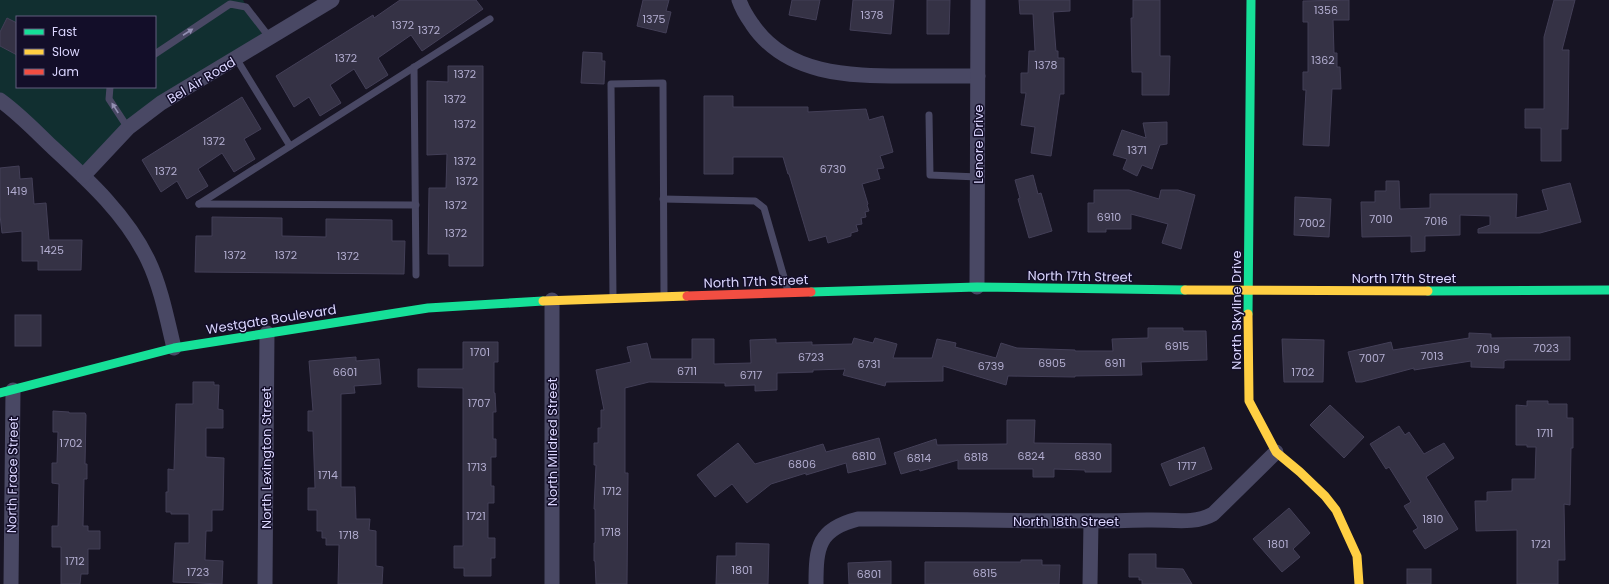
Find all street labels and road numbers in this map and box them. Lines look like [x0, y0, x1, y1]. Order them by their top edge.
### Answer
street label: Bel Air Road [163, 53, 239, 108]
street label: Lenore Drive [969, 104, 988, 184]
street label: North Skyline Drive [1227, 250, 1246, 370]
street label: North 17th Street [1027, 266, 1133, 287]
street label: North 17th Street [1352, 269, 1457, 288]
street label: North 17th Street [703, 270, 809, 293]
street label: Westgate Boulevard [205, 300, 338, 339]
street label: North Mildred Street [543, 378, 562, 506]
street label: North Lexington Street [257, 387, 276, 529]
street label: North Frace Street [2, 416, 23, 533]
street label: North 18th Street [1013, 512, 1119, 531]

